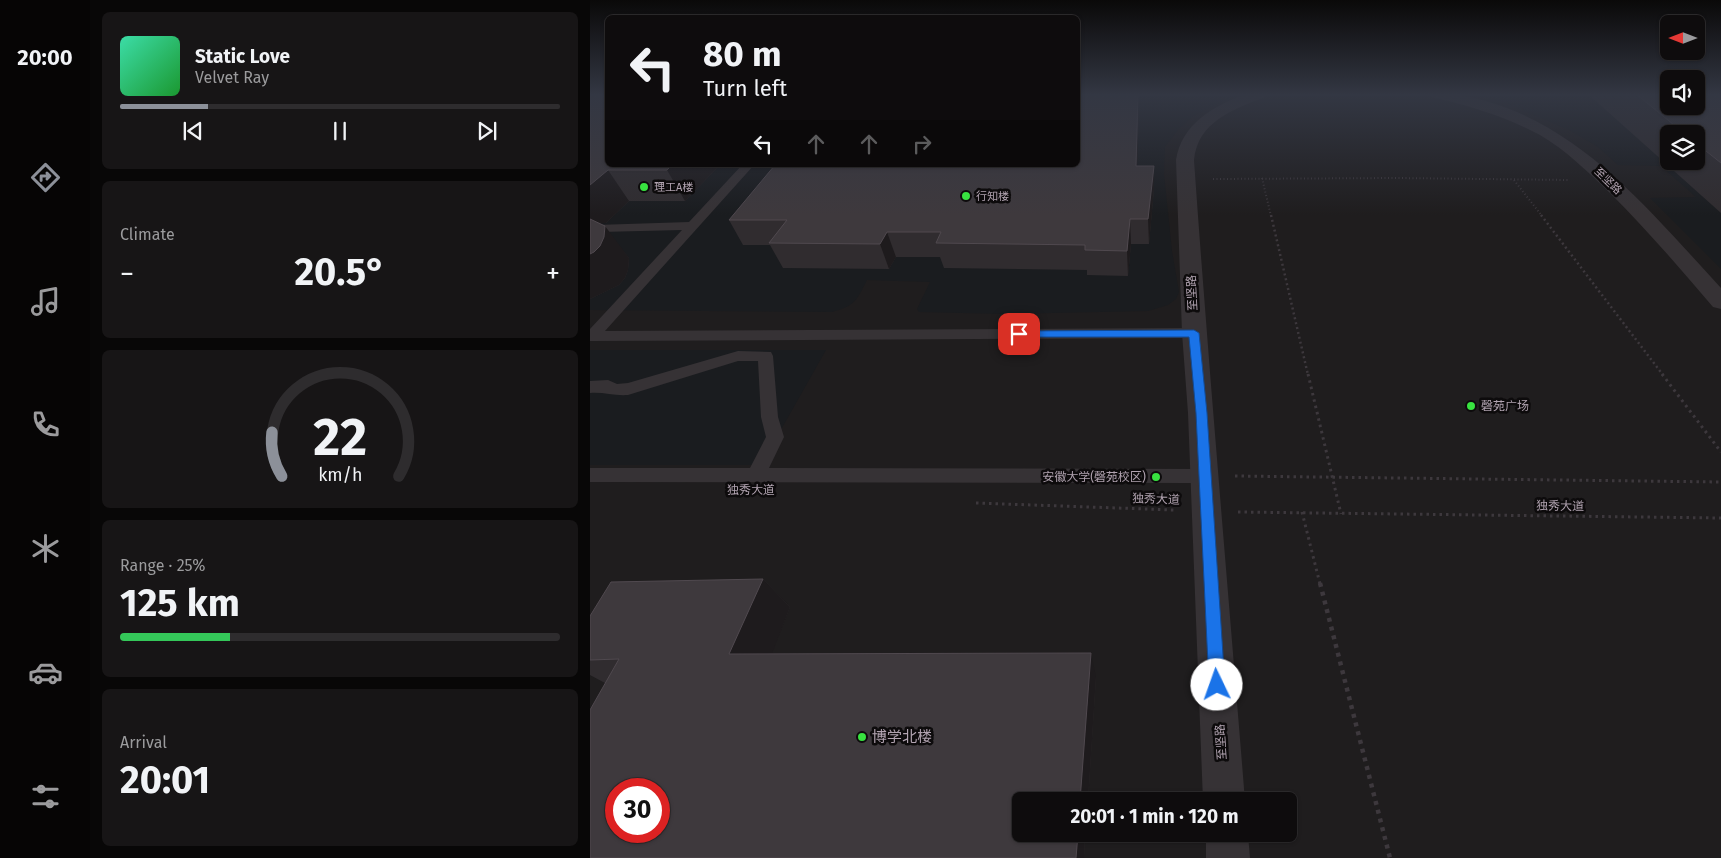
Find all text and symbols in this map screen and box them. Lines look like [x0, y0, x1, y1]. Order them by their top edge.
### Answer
north arrow [1660, 15, 1705, 60]
map controls [1660, 15, 1705, 170]
text: 80 m [703, 33, 782, 75]
icon: left [620, 35, 685, 100]
text: 20:00 [17, 44, 73, 71]
text: Static Love [195, 45, 290, 68]
text: Velvet Ray [195, 68, 269, 87]
button: sound [1660, 70, 1705, 115]
text: Turn left [703, 75, 787, 102]
icon: previous [179, 117, 207, 145]
icon: pause [326, 117, 354, 145]
icon: next [473, 117, 501, 145]
button: layers [1660, 125, 1705, 170]
icon: left [749, 130, 777, 158]
icon: ahead [802, 130, 830, 158]
icon: ahead [855, 130, 883, 158]
icon: right [908, 130, 936, 158]
icon: directions [28, 160, 63, 195]
street label: 至坚路 [1592, 165, 1624, 197]
marker: 理工A楼 [638, 181, 650, 193]
place label: 理工A楼 [654, 181, 693, 194]
marker: 行知楼 [960, 190, 972, 202]
place label: 行知楼 [976, 190, 1009, 203]
text: Climate [120, 225, 175, 244]
text: 20.5° [294, 249, 386, 295]
text: − [120, 257, 134, 290]
text: + [546, 257, 560, 290]
street label: 至坚路 [1184, 275, 1200, 311]
icon: music [28, 284, 63, 319]
pin [998, 313, 1040, 355]
icon: arrive [1005, 320, 1033, 348]
place label: 磬苑广场 [1481, 399, 1529, 413]
marker: 磬苑广场 [1465, 400, 1477, 412]
text: 22 [313, 406, 367, 469]
icon: phone [28, 407, 63, 442]
text: km/h [318, 464, 362, 486]
place label: 安徽大学(磬苑校区) [1042, 470, 1146, 484]
marker: 安徽大学(磬苑校区) [1150, 471, 1162, 483]
street label: 独秀大道 [727, 483, 775, 497]
street label: 独秀大道 [1132, 491, 1180, 507]
street label: 独秀大道 [1536, 499, 1584, 513]
icon: climate [28, 531, 63, 566]
text: Range · 25% [120, 556, 206, 575]
text: 125 km [120, 580, 240, 626]
icon: car [28, 655, 63, 690]
position arrow [1190, 658, 1242, 710]
street label: 至坚路 [1213, 724, 1229, 760]
place label: 博学北楼 [872, 728, 932, 746]
marker: 博学北楼 [856, 731, 868, 743]
text: Arrival [120, 733, 167, 752]
text: 20:01 [120, 757, 210, 803]
speed limit sign: 30 [605, 778, 670, 843]
icon: filters [28, 779, 63, 814]
text: 20:01 · 1 min · 120 m [1070, 805, 1239, 828]

